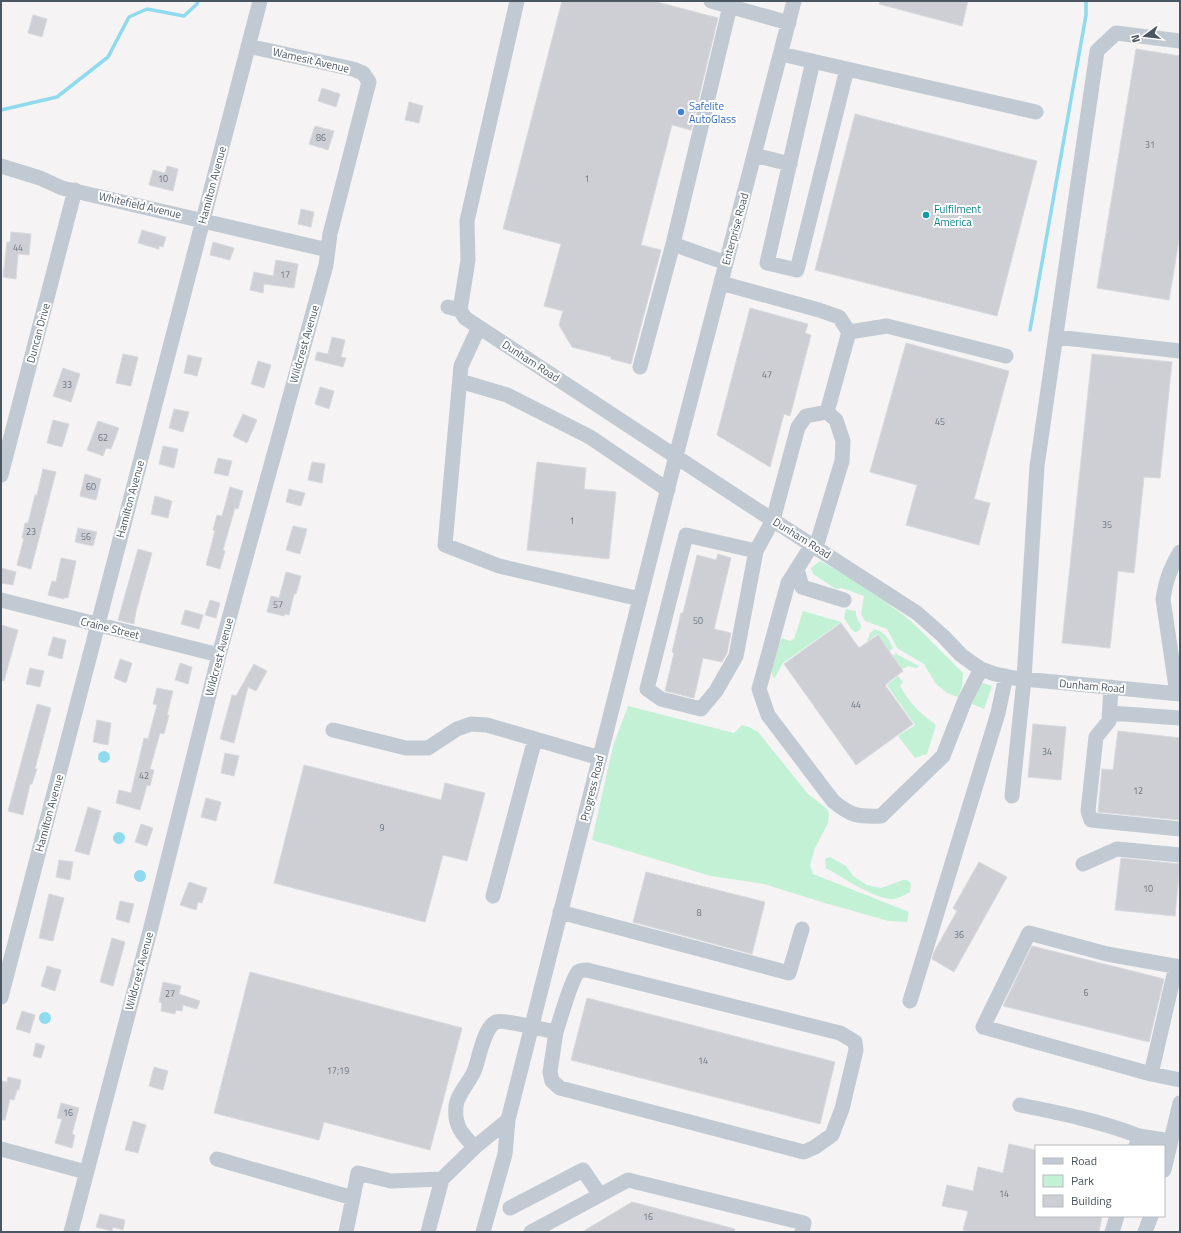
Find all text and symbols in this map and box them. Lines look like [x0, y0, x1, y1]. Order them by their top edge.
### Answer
north arrow [1125, 16, 1165, 56]
text: N [1127, 33, 1144, 44]
street label: Wamesit Avenue [271, 43, 351, 77]
place label: Safelite AutoGlass [689, 98, 736, 127]
marker: Safelite AutoGlass [676, 107, 686, 117]
house number: 86 [316, 131, 326, 144]
house number: 31 [1145, 138, 1155, 151]
street label: Hamilton Avenue [194, 144, 230, 225]
house number: 10 [158, 172, 168, 185]
house number: 1 [584, 172, 590, 185]
street label: Whitefield Avenue [97, 188, 183, 222]
street label: Enterprise Road [718, 191, 752, 267]
place label: Fulfilment America [934, 201, 981, 230]
marker: Fulfilment America [921, 210, 931, 220]
house number: 44 [13, 241, 23, 254]
house number: 17 [280, 268, 290, 281]
street label: Duncan Drive [22, 301, 54, 365]
street label: Wildcrest Avenue [285, 303, 323, 385]
street label: Dunham Road [499, 336, 563, 386]
house number: 47 [762, 368, 772, 381]
house number: 33 [62, 378, 72, 391]
house number: 45 [935, 415, 945, 428]
house number: 62 [98, 431, 108, 444]
street label: Hamilton Avenue [112, 458, 148, 539]
house number: 60 [86, 480, 96, 493]
house number: 1 [569, 514, 575, 527]
street label: Dunham Road [770, 514, 834, 562]
house number: 35 [1102, 518, 1112, 531]
house number: 23 [26, 525, 36, 538]
house number: 56 [81, 530, 91, 543]
house number: 57 [273, 598, 283, 611]
street label: Craine Street [79, 613, 141, 643]
house number: 50 [693, 614, 703, 627]
street label: Wildcrest Avenue [201, 616, 237, 698]
street label: Dunham Road [1059, 675, 1126, 697]
house number: 44 [851, 698, 861, 711]
house number: 34 [1042, 745, 1052, 758]
street label: Progress Road [576, 753, 608, 823]
house number: 42 [139, 769, 149, 782]
street label: Hamilton Avenue [31, 772, 67, 853]
house number: 12 [1133, 784, 1143, 797]
house number: 9 [379, 821, 385, 834]
house number: 10 [1143, 882, 1153, 895]
house number: 8 [696, 906, 702, 919]
house number: 36 [954, 928, 964, 941]
street label: Wildcrest Avenue [121, 930, 157, 1012]
house number: 6 [1083, 986, 1089, 999]
house number: 27 [165, 987, 175, 1000]
house number: 14 [698, 1054, 708, 1067]
house number: 17;19 [327, 1064, 349, 1077]
house number: 16 [63, 1106, 73, 1119]
legend [1035, 1145, 1165, 1217]
text: Road [1071, 1151, 1097, 1170]
text: Park [1071, 1171, 1094, 1190]
house number: 14 [999, 1187, 1009, 1200]
text: Building [1071, 1191, 1112, 1210]
house number: 16 [643, 1210, 653, 1223]

